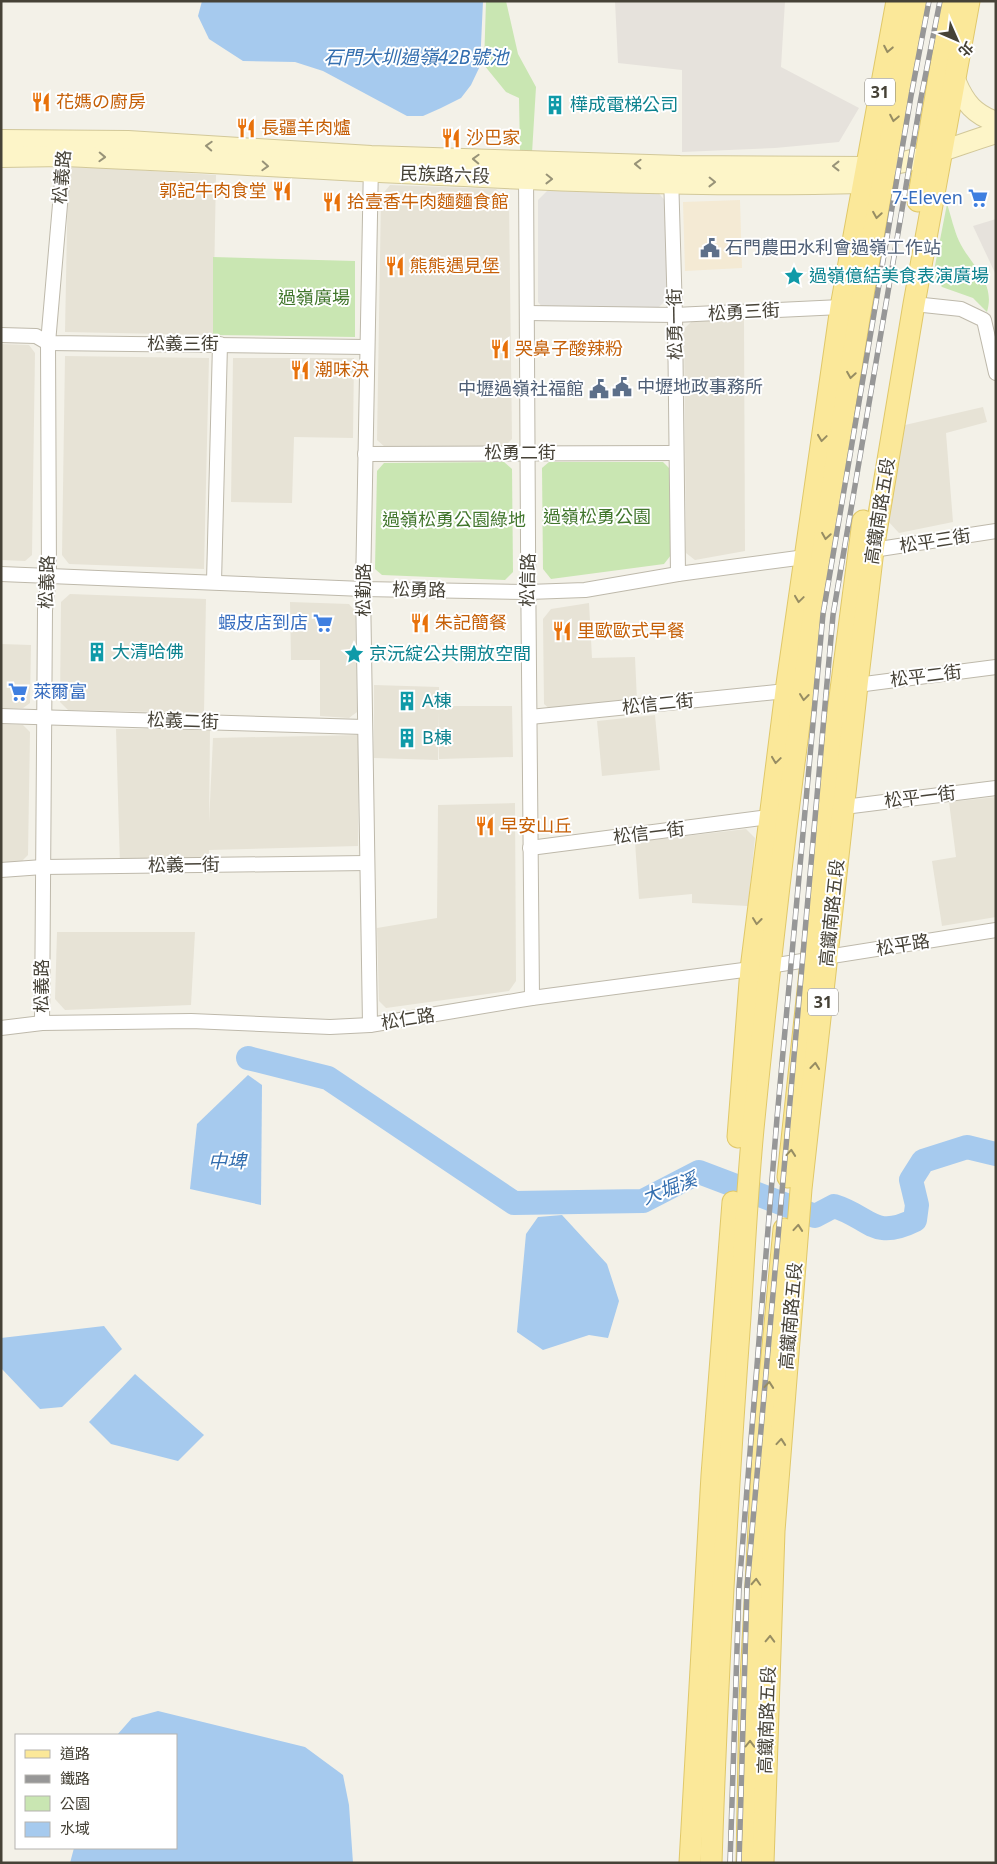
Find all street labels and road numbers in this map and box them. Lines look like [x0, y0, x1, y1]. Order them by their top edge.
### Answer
road number: 31 [865, 78, 895, 105]
street label: 松義路 [47, 149, 75, 205]
street label: 民族路六段 [400, 160, 490, 188]
street label: 松勇一街 [661, 288, 687, 360]
street label: 松勇三街 [707, 297, 781, 325]
street label: 松義三街 [147, 331, 219, 355]
street label: 松勇二街 [484, 440, 556, 464]
street label: 高鐵南路五段 [859, 456, 899, 566]
street label: 松平三街 [897, 523, 972, 557]
street label: 松信路 [515, 553, 539, 607]
street label: 松義路 [33, 555, 59, 609]
street label: 松勤路 [351, 563, 375, 617]
street label: 松勇路 [392, 577, 446, 601]
street label: 松平二街 [889, 659, 963, 691]
street label: 松信二街 [621, 687, 695, 719]
street label: 松義二街 [147, 707, 219, 733]
street label: 松平一街 [883, 780, 957, 812]
street label: 松信一街 [612, 816, 686, 848]
street label: 松義一街 [148, 851, 220, 877]
street label: 高鐵南路五段 [813, 858, 849, 968]
street label: 松平路 [874, 928, 931, 960]
street label: 松義路 [29, 959, 53, 1013]
road number: 31 [808, 989, 838, 1016]
street label: 松仁路 [379, 1002, 436, 1034]
street label: 高鐵南路五段 [773, 1261, 807, 1371]
street label: 高鐵南路五段 [752, 1666, 780, 1774]

